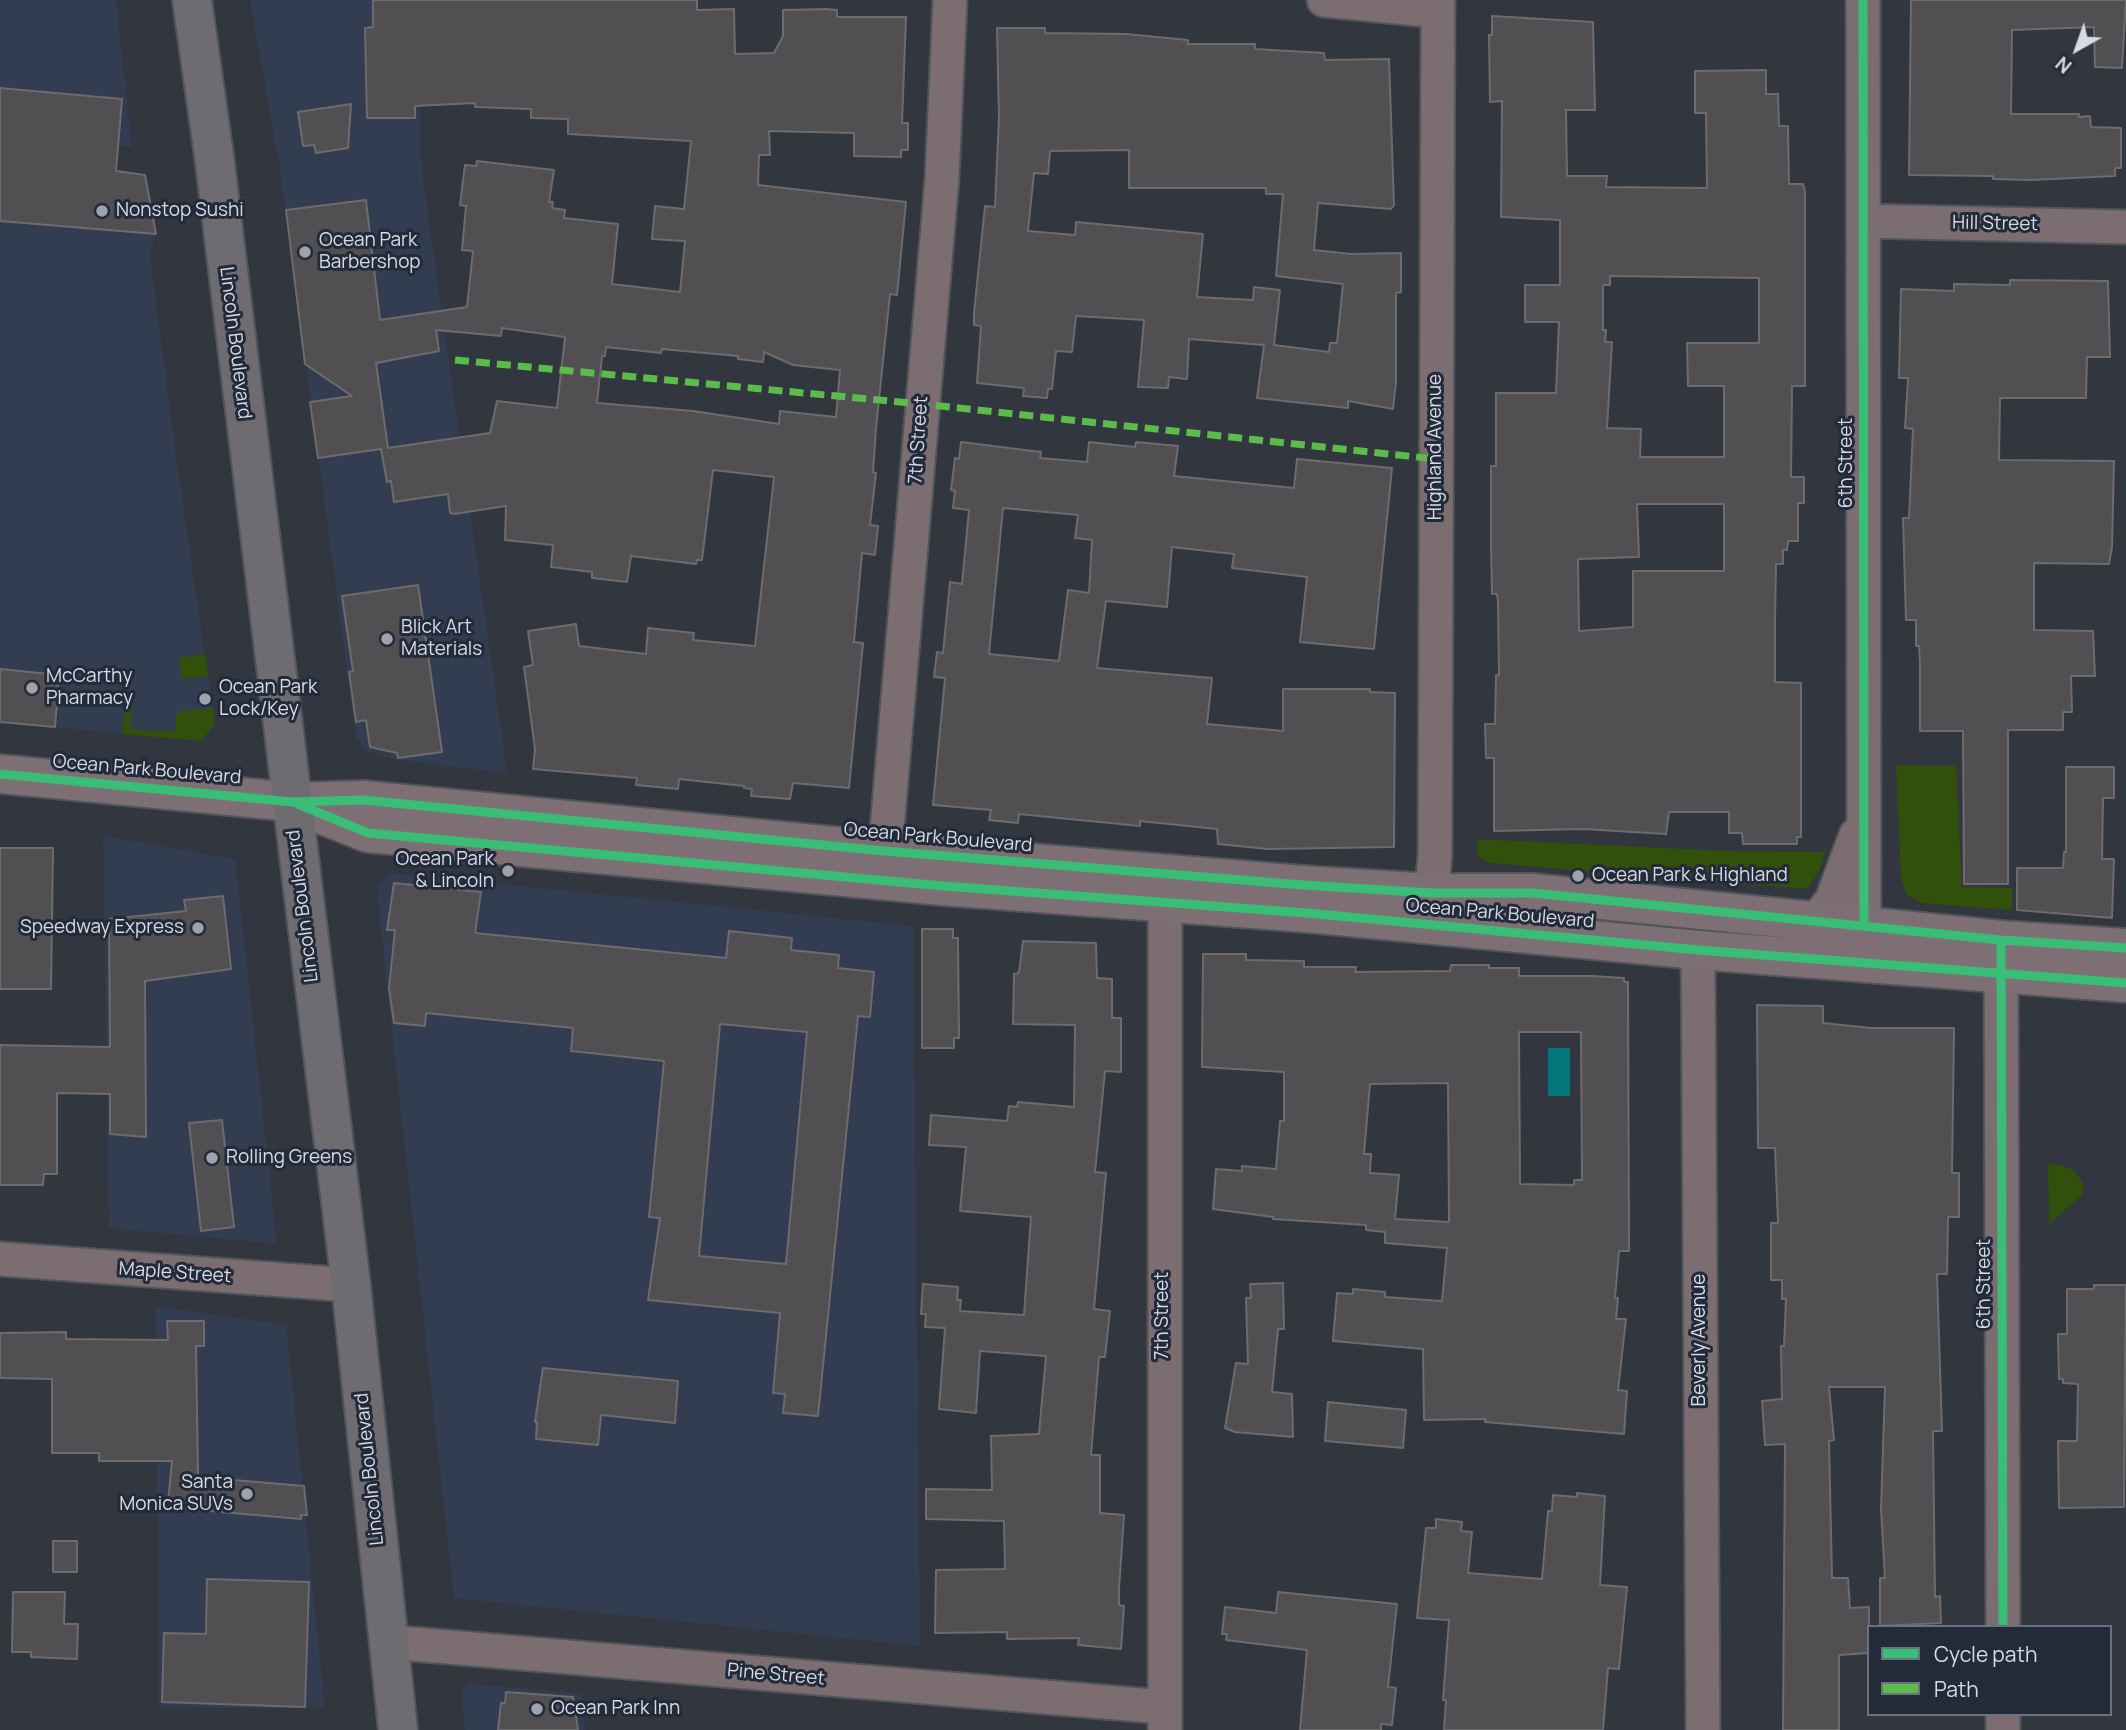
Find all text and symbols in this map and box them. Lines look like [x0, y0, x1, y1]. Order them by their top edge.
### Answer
north arrow [2042, 14, 2112, 84]
text: N [2050, 51, 2077, 79]
place label: Nonstop Sushi [116, 200, 244, 222]
marker: Nonstop Sushi [94, 203, 110, 219]
street label: Hill Street [1952, 212, 2038, 236]
place label: Ocean Park Barbershop [319, 230, 421, 274]
marker: Ocean Park Barbershop [297, 244, 313, 260]
street label: Lincoln Boulevard [214, 266, 256, 420]
street label: Highland Avenue [1425, 374, 1447, 520]
street label: 7th Street [905, 395, 933, 485]
street label: 6th Street [1836, 418, 1858, 508]
place label: Blick Art Materials [401, 617, 482, 661]
marker: Blick Art Materials [379, 631, 395, 647]
place label: McCarthy Pharmacy [46, 666, 133, 710]
place label: Ocean Park Lock/Key [219, 677, 317, 721]
marker: McCarthy Pharmacy [24, 680, 40, 696]
marker: Ocean Park Lock/Key [197, 691, 213, 707]
street label: Ocean Park Boulevard [52, 750, 242, 790]
street label: Ocean Park Boulevard [843, 818, 1033, 858]
street label: Lincoln Boulevard [282, 829, 324, 983]
place label: Ocean Park & Lincoln [396, 849, 494, 893]
marker: Ocean Park & Lincoln [500, 863, 516, 879]
place label: Ocean Park & Highland [1592, 865, 1788, 887]
marker: Ocean Park & Highland [1570, 868, 1586, 884]
street label: Ocean Park Boulevard [1405, 894, 1595, 934]
place label: Speedway Express [20, 917, 184, 939]
marker: Speedway Express [190, 920, 206, 936]
place label: Rolling Greens [226, 1147, 352, 1169]
marker: Rolling Greens [204, 1150, 220, 1166]
street label: 6th Street [1974, 1239, 1996, 1329]
street label: Maple Street [118, 1258, 232, 1288]
street label: 7th Street [1152, 1272, 1174, 1360]
street label: Beverly Avenue [1689, 1274, 1711, 1406]
street label: Lincoln Boulevard [351, 1392, 389, 1546]
place label: Santa Monica SUVs [119, 1472, 233, 1516]
marker: Santa Monica SUVs [239, 1486, 255, 1502]
legend [1867, 1625, 2112, 1716]
text: Cycle path [1934, 1640, 2037, 1668]
street label: Pine Street [726, 1659, 826, 1691]
text: Path [1934, 1675, 1979, 1703]
place label: Ocean Park Inn [551, 1698, 680, 1720]
marker: Ocean Park Inn [529, 1701, 545, 1717]

